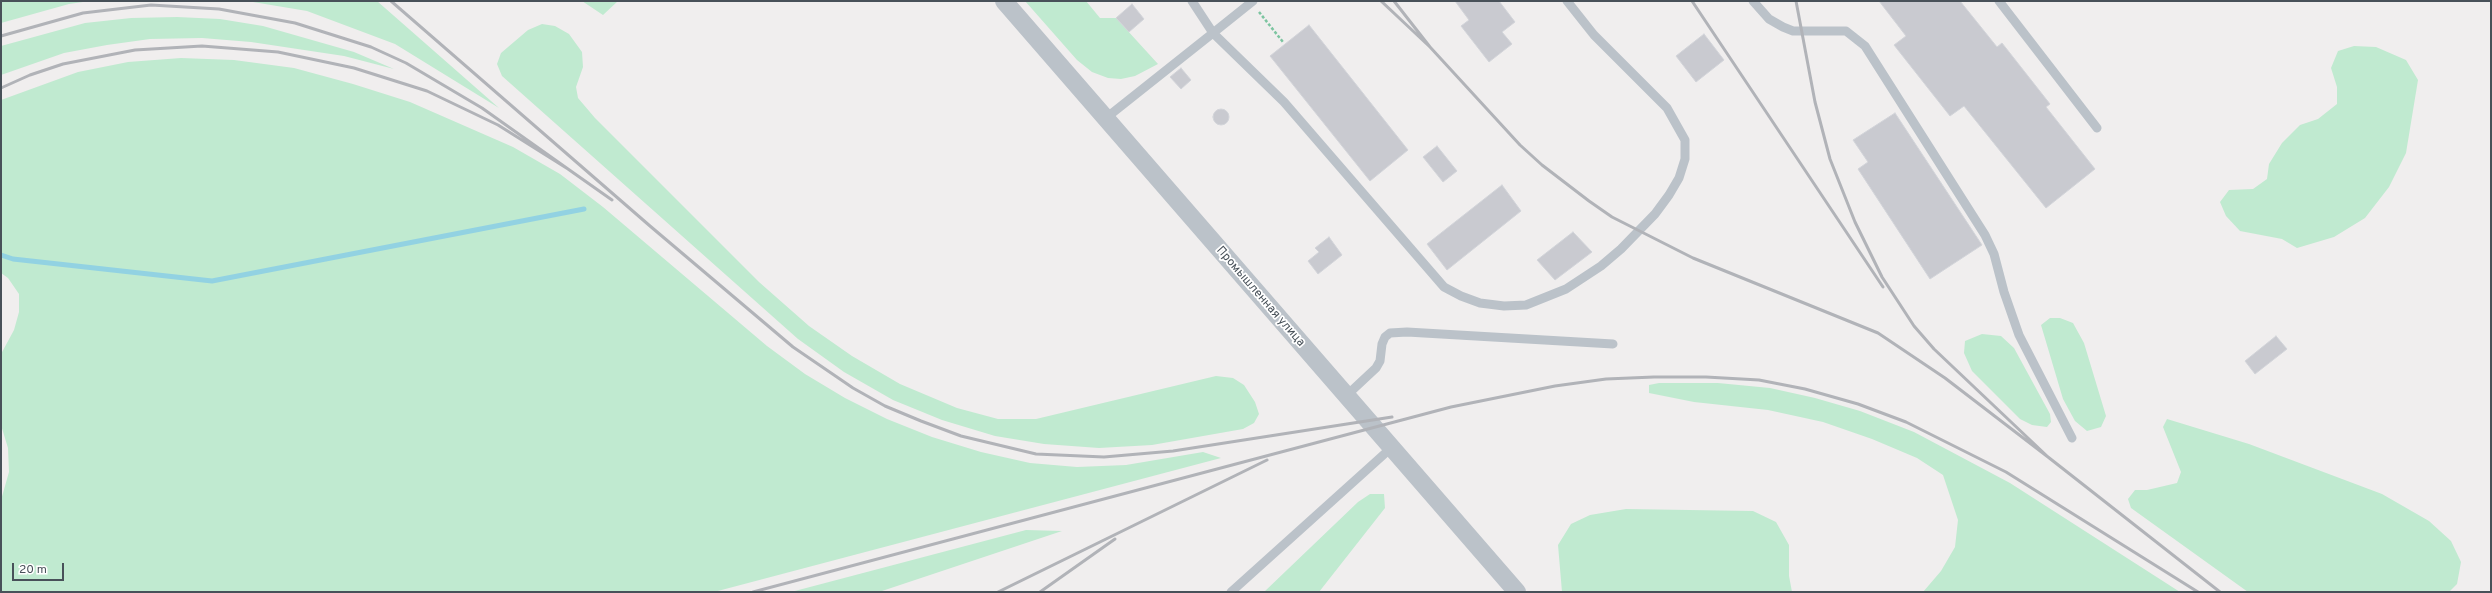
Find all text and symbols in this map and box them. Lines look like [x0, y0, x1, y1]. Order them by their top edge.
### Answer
street label: Промышленная улица [1213, 244, 1307, 350]
scale bar [14, 555, 66, 581]
text: 20 m [19, 562, 47, 578]

